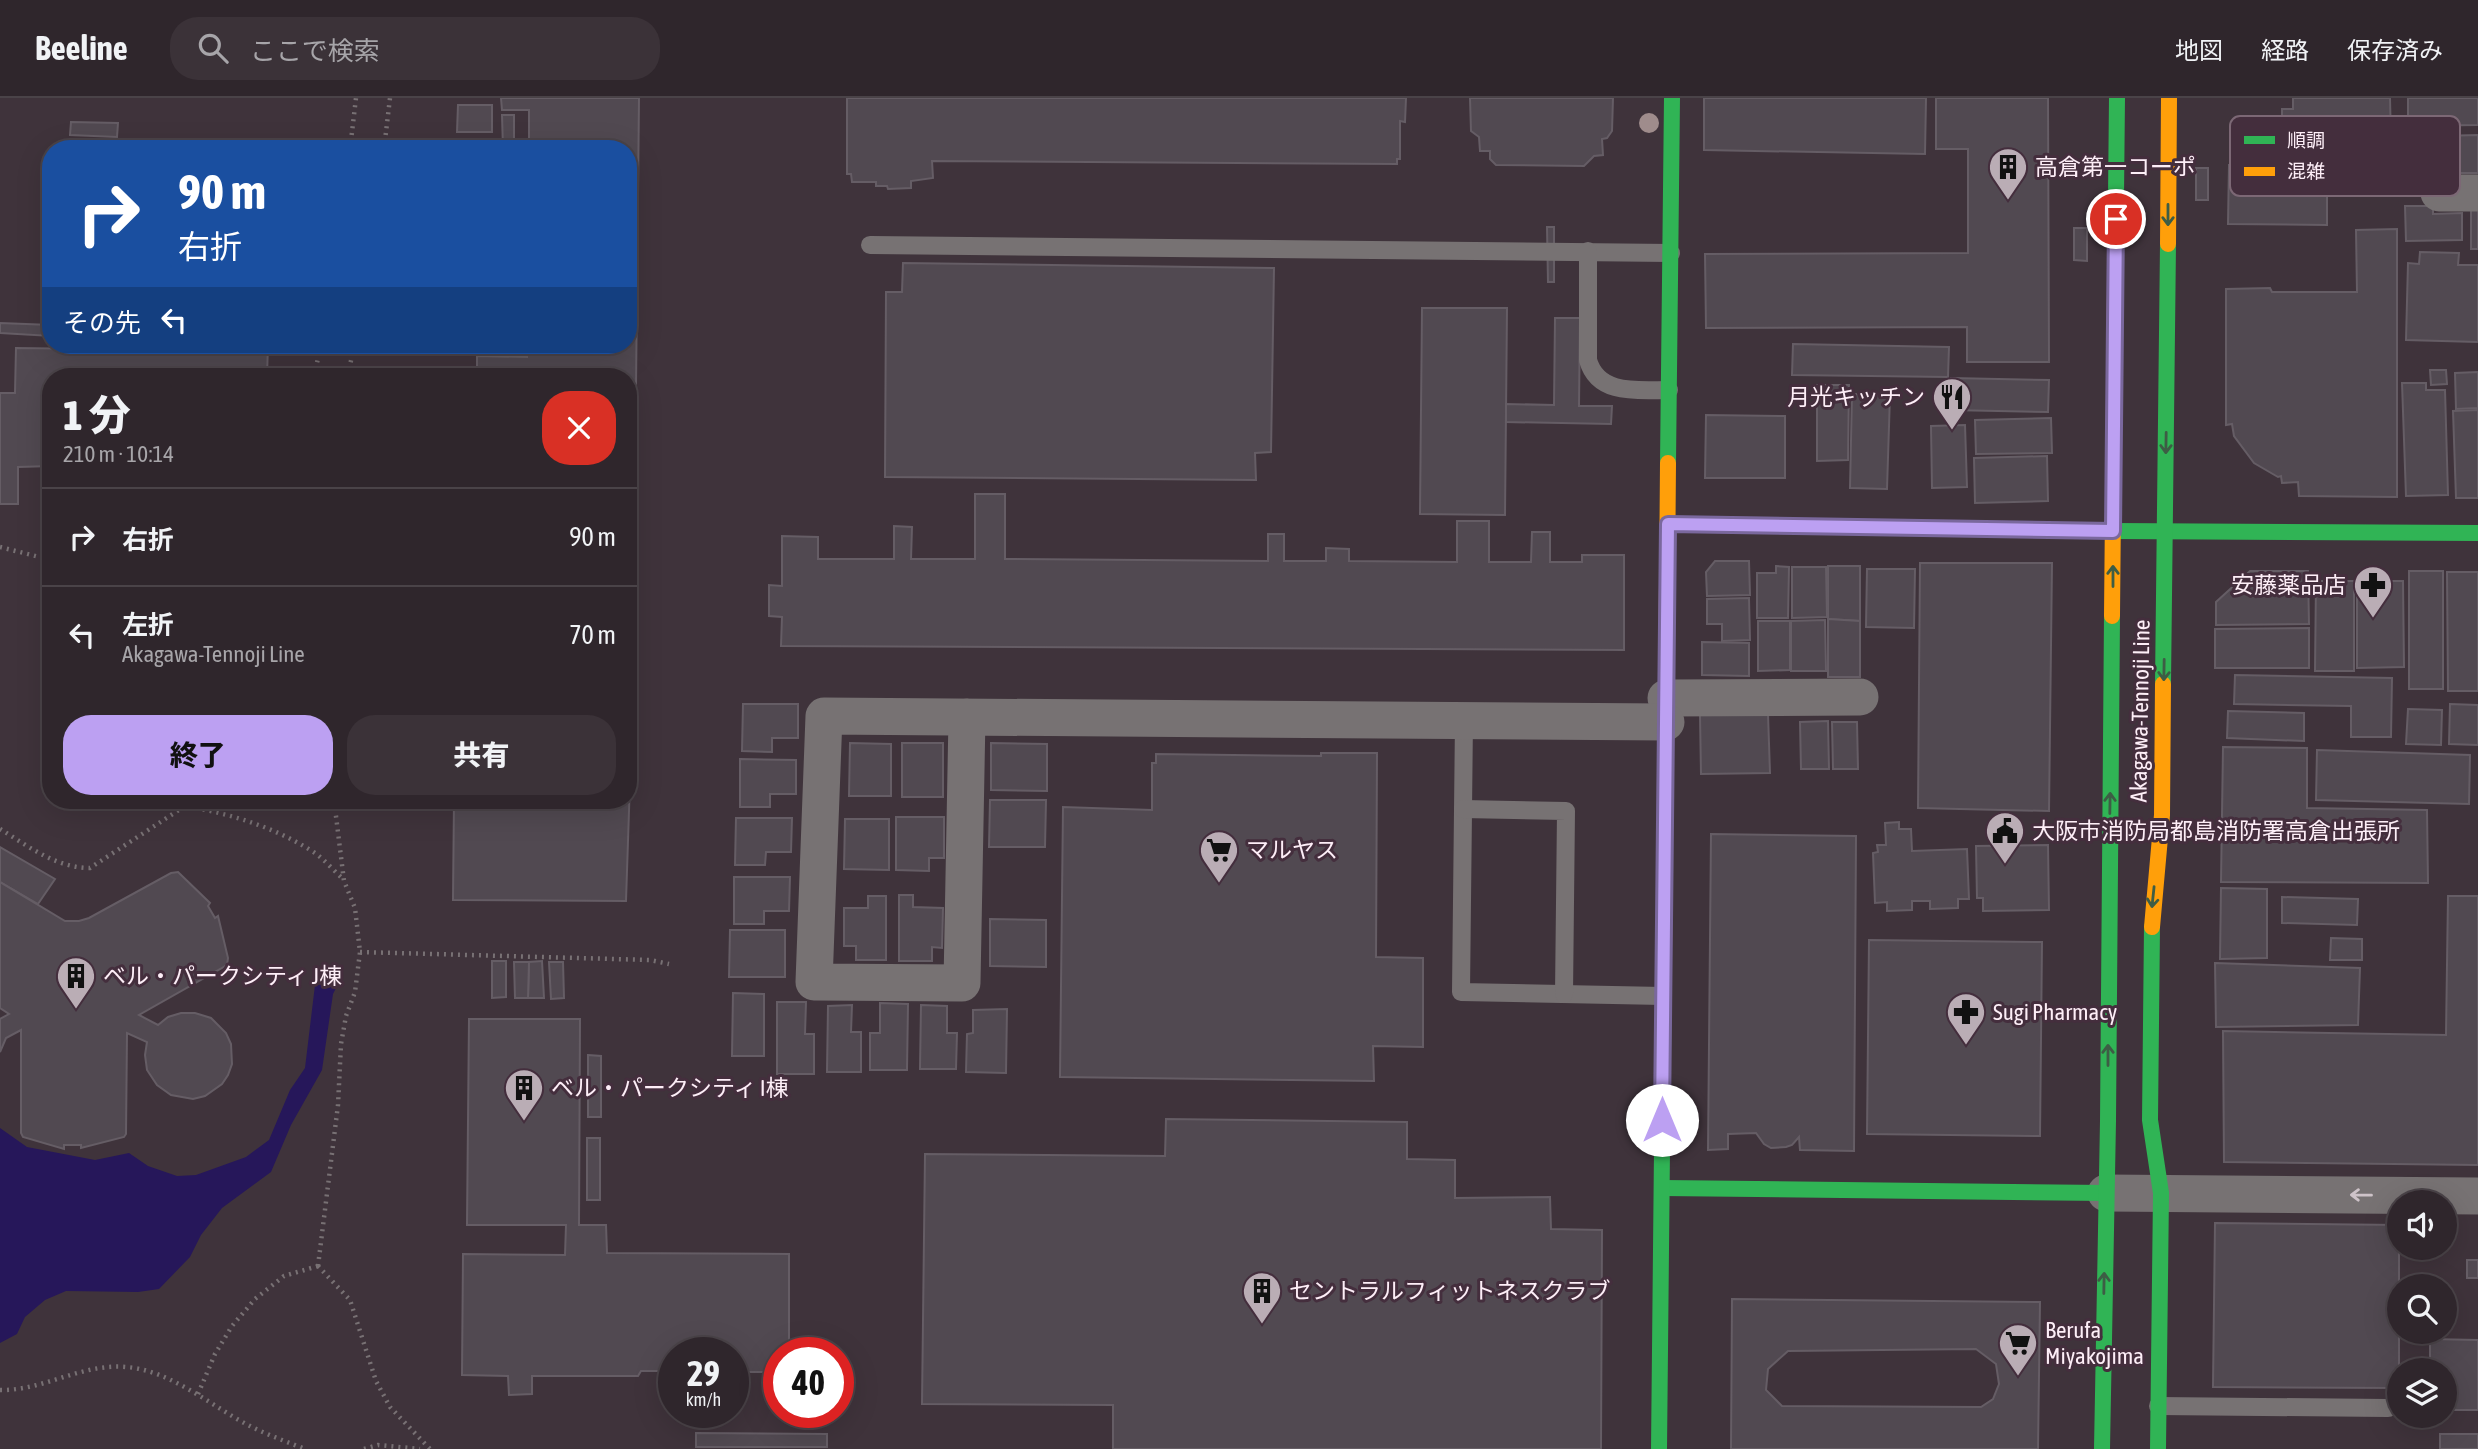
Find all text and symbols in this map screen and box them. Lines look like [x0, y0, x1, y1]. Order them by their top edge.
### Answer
search box [170, 17, 660, 80]
text: Beeline [35, 29, 128, 67]
icon: search [194, 29, 232, 67]
text: ここで検索 [250, 36, 380, 66]
text: 地図 [2175, 37, 2223, 64]
text: 経路 [2261, 37, 2309, 64]
text: 保存済み [2347, 37, 2443, 64]
legend [2230, 116, 2460, 196]
text: 順調 [2287, 129, 2325, 151]
building icon: 高倉第一コーポ [1987, 146, 2029, 201]
place label: 高倉第一コーポ [2035, 154, 2196, 180]
text: 混雑 [2287, 160, 2325, 182]
text: 90 m [178, 163, 266, 219]
icon: right [63, 168, 154, 259]
pin [2086, 189, 2146, 249]
icon: arrive [2097, 200, 2135, 238]
one-way arrow [2161, 203, 2175, 226]
text: 右折 [178, 228, 242, 265]
icon: left [155, 301, 193, 339]
text: その先 [63, 308, 141, 338]
restaurant icon: 月光キッチン [1931, 376, 1973, 431]
place label: 月光キッチン [1787, 384, 1925, 410]
text: 1 分 [63, 391, 131, 439]
button: close [542, 391, 616, 465]
one-way arrow [2159, 431, 2173, 454]
text: 210 m · 10:14 [63, 441, 174, 467]
icon: right [63, 518, 101, 556]
text: 90 m [569, 522, 616, 552]
text: 右折 [122, 525, 174, 555]
pharmacy icon: 安藤薬品店 [2352, 564, 2394, 619]
one-way arrow [2106, 565, 2120, 588]
place label: 安藤薬品店 [2231, 572, 2346, 598]
text: 左折 [122, 610, 174, 640]
icon: left [63, 616, 101, 654]
street label: Akagawa-Tennoji Line [2125, 619, 2155, 803]
text: 70 m [569, 620, 616, 650]
text: Akagawa-Tennoji Line [122, 641, 305, 667]
one-way arrow [2157, 658, 2170, 681]
button: 終了 [63, 715, 333, 795]
button: 共有 [347, 715, 616, 795]
one-way arrow [2103, 792, 2117, 815]
public building icon: 大阪市消防局都島消防署高倉出張所 [1984, 810, 2026, 865]
place label: 大阪市消防局都島消防署高倉出張所 [2032, 818, 2400, 844]
supermarket icon: マルヤス [1198, 829, 1240, 884]
place label: マルヤス [1246, 837, 1338, 863]
one-way arrow [2147, 885, 2160, 908]
building icon: ベル・パークシティ J棟 [55, 955, 97, 1010]
place label: ベル・パークシティ J棟 [103, 963, 342, 989]
pharmacy icon: Sugi Pharmacy [1945, 991, 1987, 1046]
place label: Sugi Pharmacy [1993, 999, 2117, 1025]
one-way arrow [2101, 1044, 2115, 1067]
building icon: ベル・パークシティ I棟 [503, 1067, 545, 1122]
place label: ベル・パークシティ I棟 [551, 1075, 789, 1101]
position arrow [1625, 1083, 1699, 1157]
one-way arrow [2350, 1188, 2373, 1202]
map controls [2387, 1190, 2457, 1428]
button: sound [2387, 1190, 2457, 1260]
building icon: セントラルフィットネスクラブ [1241, 1270, 1283, 1325]
one-way arrow [2097, 1272, 2111, 1295]
button: search [2387, 1274, 2457, 1344]
place label: セントラルフィットネスクラブ [1289, 1278, 1611, 1304]
place label: Berufa Miyakojima [2045, 1317, 2144, 1369]
supermarket icon: Berufa Miyakojima [1997, 1322, 2039, 1377]
speed limit sign: 40 [763, 1337, 854, 1428]
text: 29 [687, 1353, 720, 1393]
button: layers [2387, 1358, 2457, 1428]
text: km/h [686, 1389, 721, 1410]

